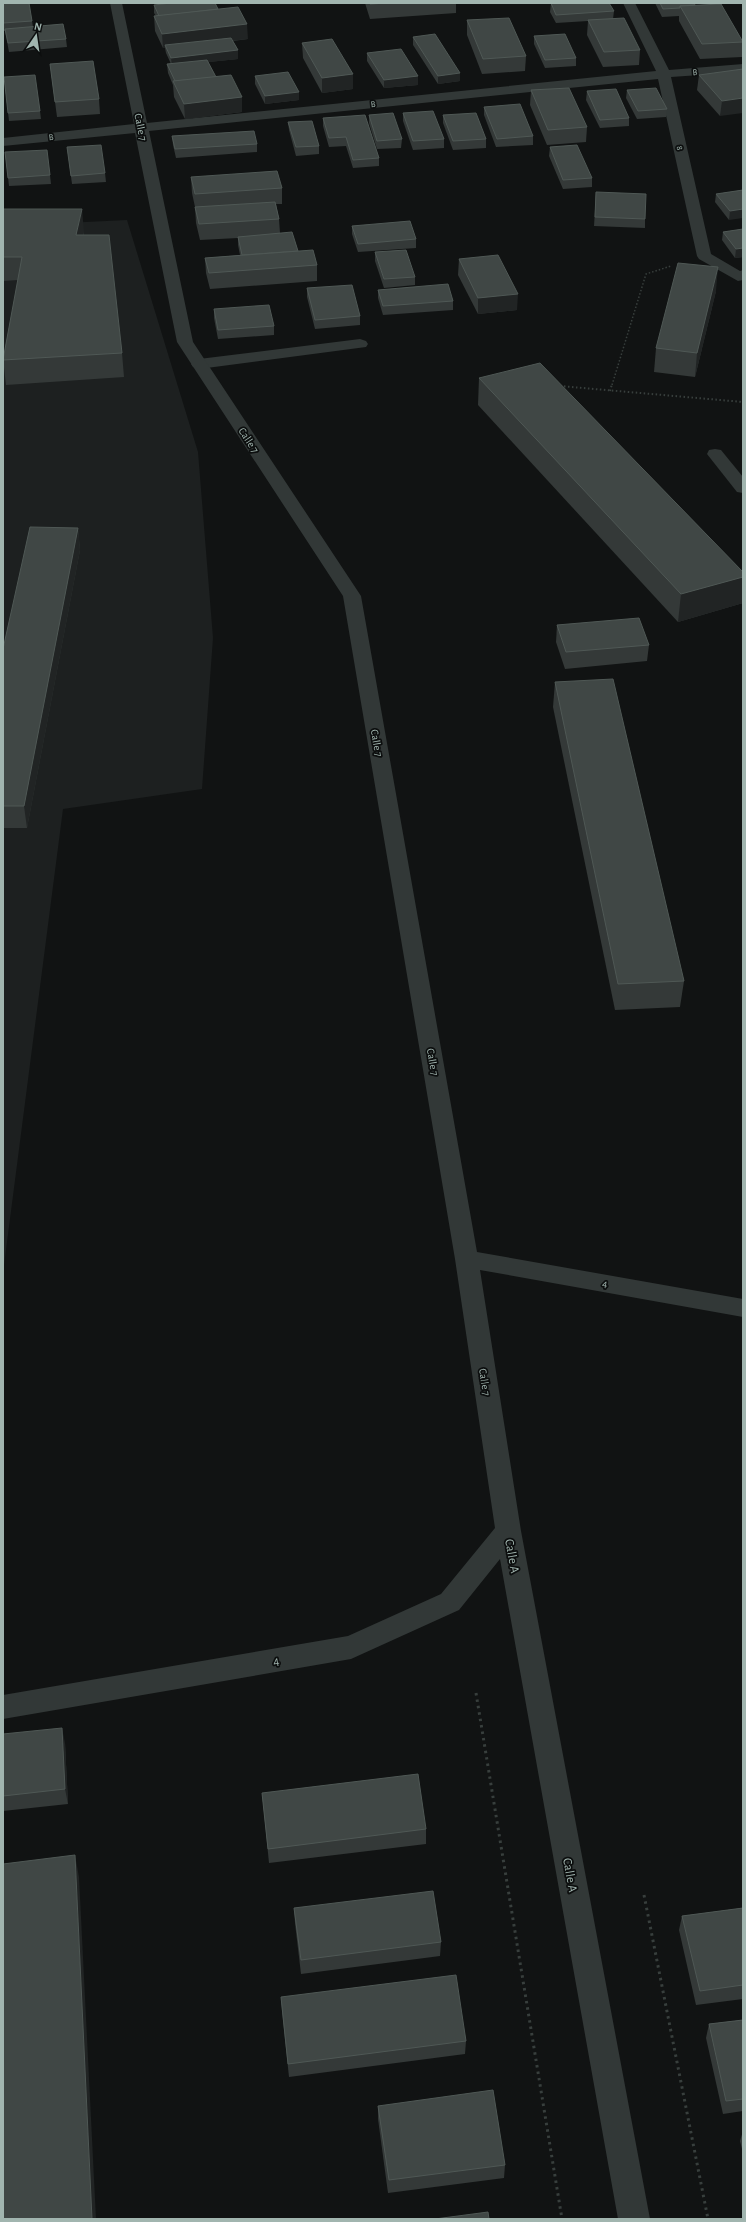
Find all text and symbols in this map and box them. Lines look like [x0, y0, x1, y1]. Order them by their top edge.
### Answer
north arrow [16, 16, 56, 56]
text: N [33, 21, 43, 33]
street label: B [692, 68, 698, 77]
street label: B [370, 100, 376, 109]
street label: Calle 7 [132, 112, 149, 142]
street label: B [48, 133, 54, 142]
street label: 8 [675, 145, 684, 151]
street label: Calle 7 [236, 426, 261, 455]
street label: Calle 7 [369, 728, 384, 758]
street label: Calle 7 [425, 1047, 440, 1077]
street label: 4 [601, 1278, 608, 1289]
street label: Calle 7 [477, 1368, 492, 1397]
street label: Calle A [502, 1538, 521, 1575]
street label: 4 [272, 1655, 280, 1668]
street label: Calle A [560, 1857, 579, 1894]

